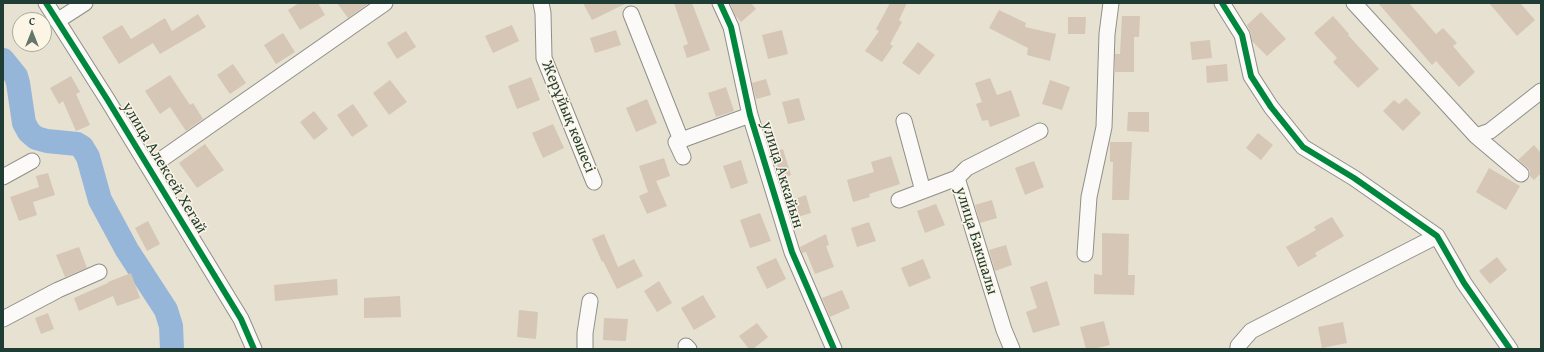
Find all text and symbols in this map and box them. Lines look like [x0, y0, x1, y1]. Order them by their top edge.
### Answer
north arrow [12, 12, 52, 52]
text: С [29, 13, 35, 29]
street label: Жерұйық көшесі [537, 58, 599, 176]
street label: улица Алексей Хегай [117, 99, 211, 237]
street label: улица Аккайын [757, 119, 807, 231]
street label: улица Бакшалы [951, 185, 1001, 297]

